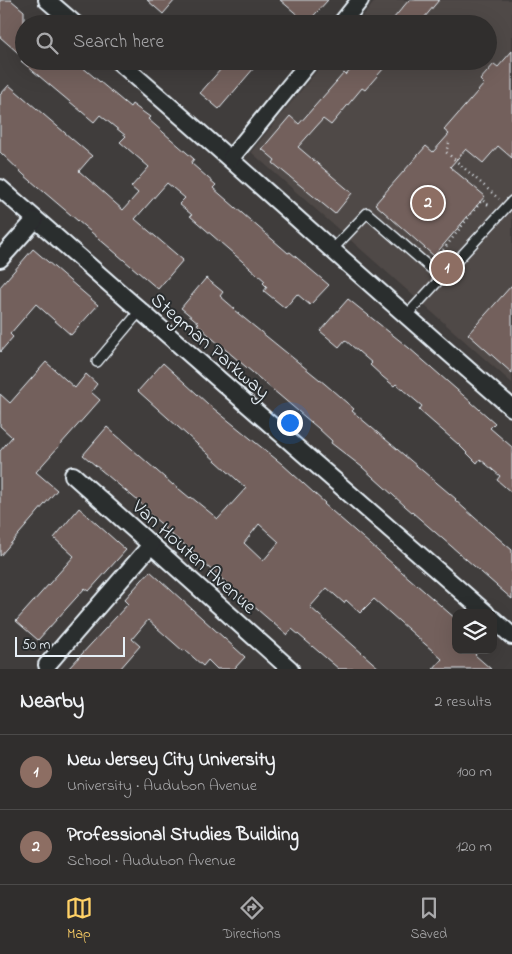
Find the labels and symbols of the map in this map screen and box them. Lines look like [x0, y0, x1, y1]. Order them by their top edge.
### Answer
pin: 2 [412, 184, 444, 222]
pin: 1 [431, 249, 463, 287]
street label: Stegman Parkway [143, 287, 275, 408]
your location [277, 410, 303, 436]
street label: Van Houten Avenue [124, 493, 262, 622]
scale bar [15, 634, 125, 657]

